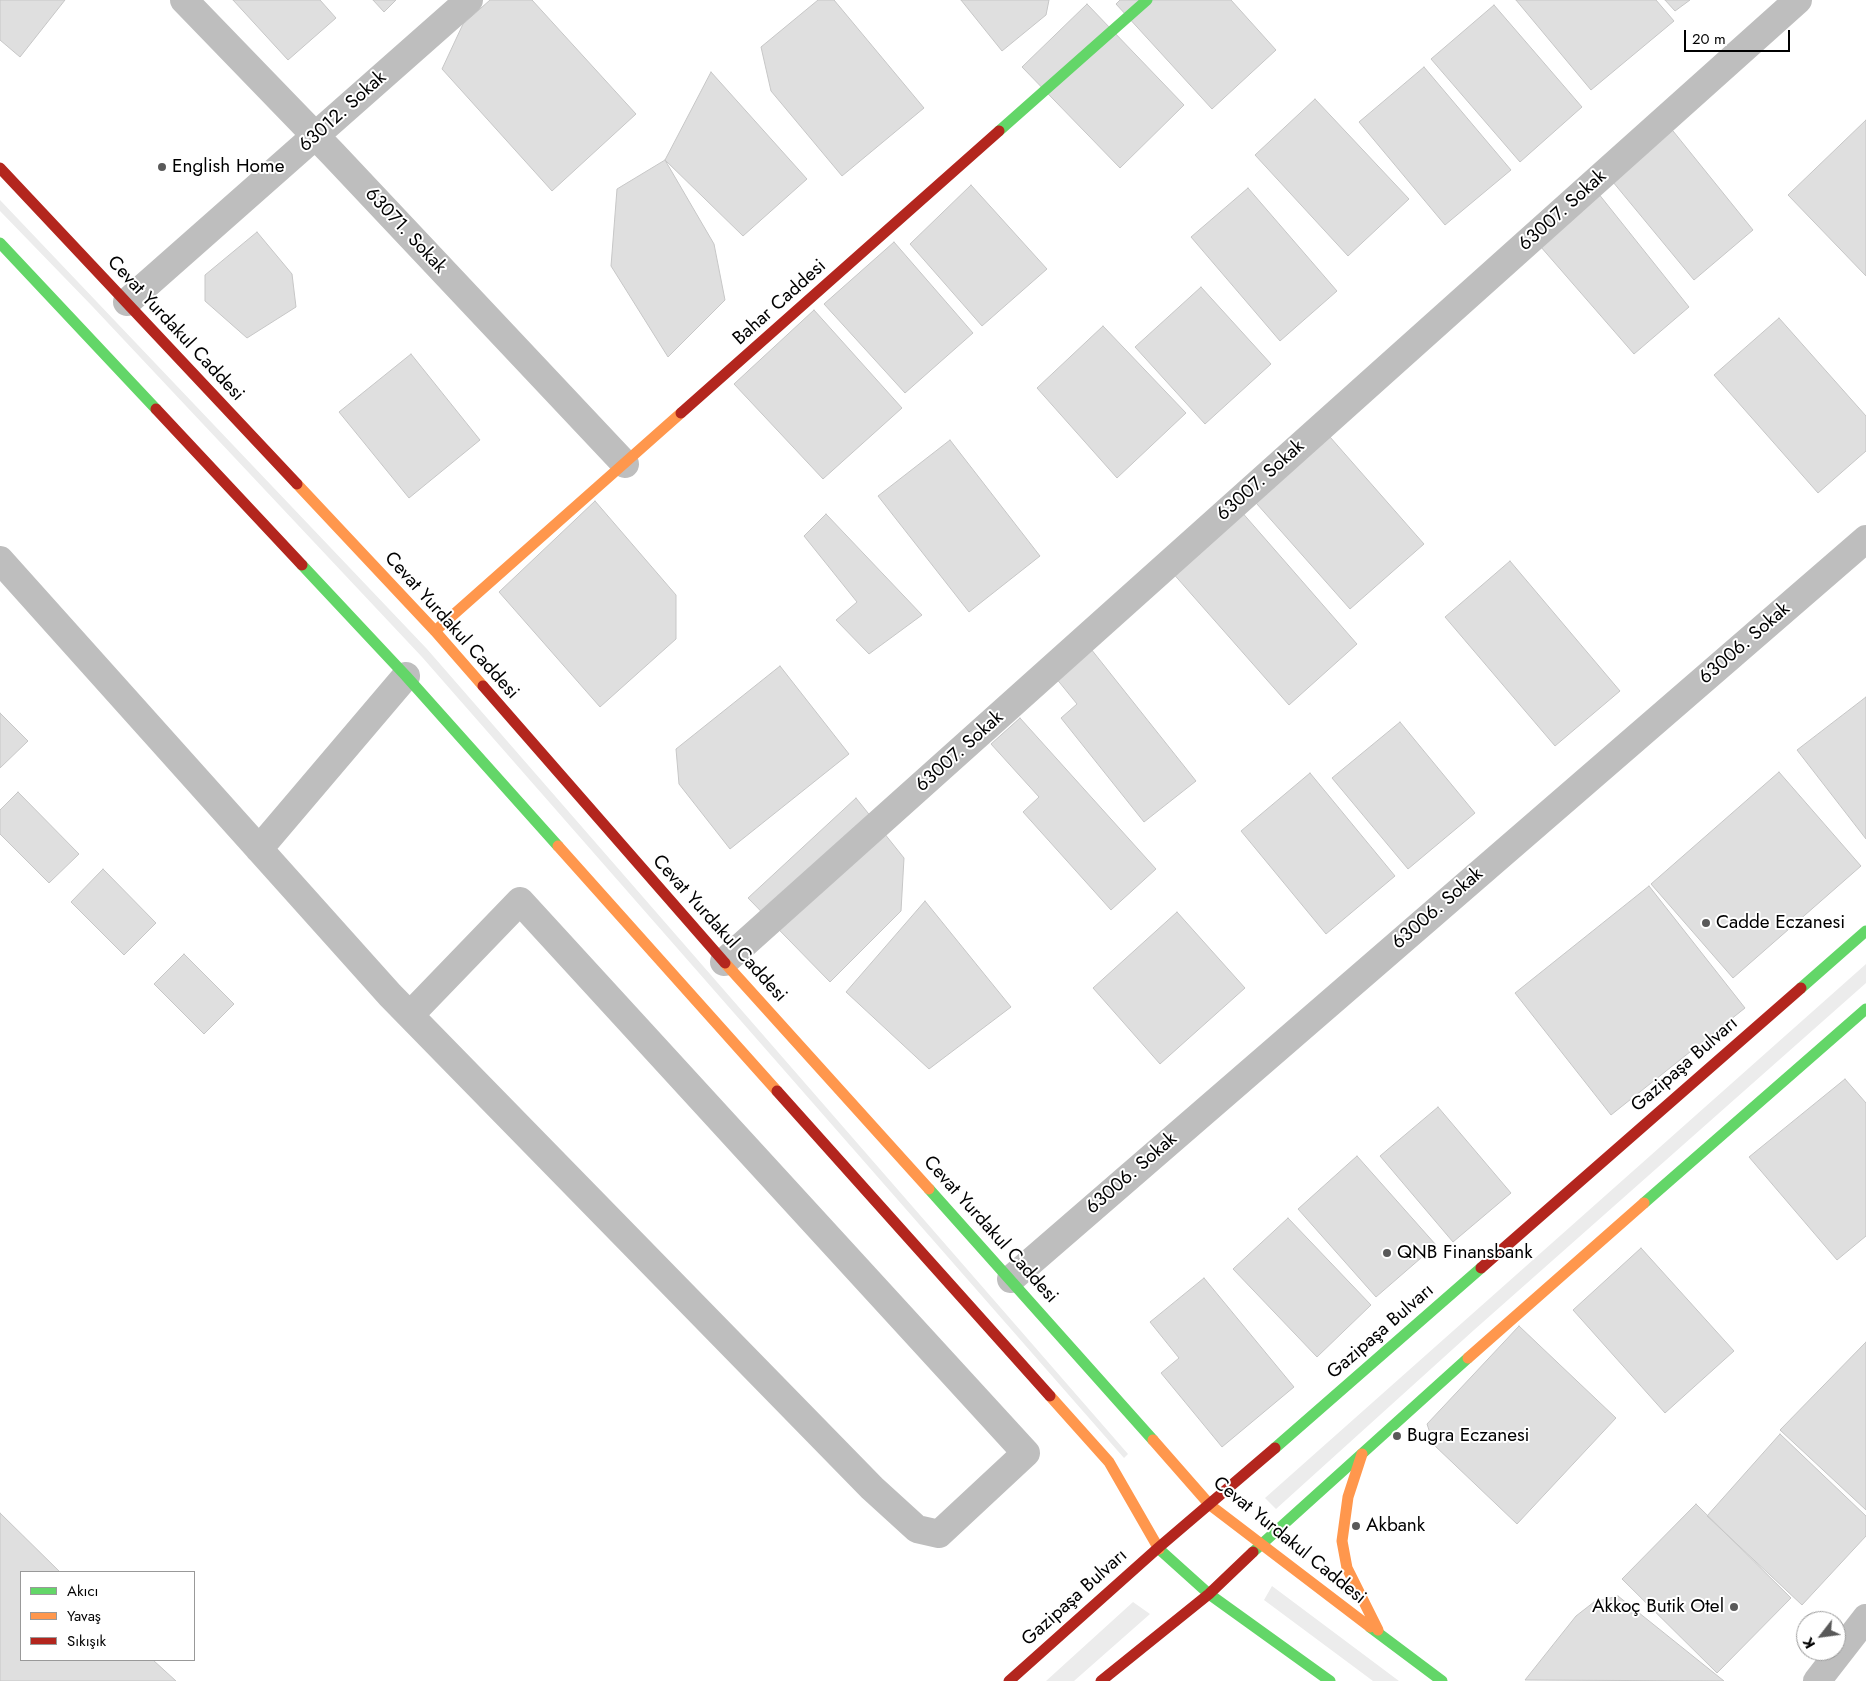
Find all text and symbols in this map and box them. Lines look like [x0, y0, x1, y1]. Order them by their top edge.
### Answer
scale bar [1686, 20, 1792, 52]
text: 20 m [1692, 28, 1726, 50]
street label: 63012. Sokak [294, 67, 392, 157]
place label: English Home [172, 156, 284, 178]
marker: English Home [156, 161, 168, 173]
street label: 63007. Sokak [1514, 166, 1612, 256]
street label: 63071. Sokak [359, 183, 451, 279]
street label: Cevat Yurdakul Caddesi [102, 252, 248, 406]
street label: Bahar Caddesi [729, 255, 831, 351]
street label: 63007. Sokak [1212, 436, 1310, 526]
street label: Cevat Yurdakul Caddesi [379, 548, 523, 704]
street label: 63006. Sokak [1695, 598, 1795, 690]
street label: 63007. Sokak [911, 707, 1009, 797]
street label: Cevat Yurdakul Caddesi [647, 851, 791, 1007]
street label: 63006. Sokak [1388, 863, 1488, 955]
place label: Cadde Eczanesi [1716, 912, 1845, 934]
marker: Cadde Eczanesi [1700, 917, 1712, 929]
street label: Gazipaşa Bulvarı [1627, 1012, 1743, 1118]
street label: 63006. Sokak [1082, 1128, 1182, 1220]
street label: Cevat Yurdakul Caddesi [918, 1152, 1062, 1308]
place label: QNB Finansbank [1397, 1242, 1533, 1264]
marker: QNB Finansbank [1381, 1247, 1393, 1259]
street label: Gazipaşa Bulvarı [1323, 1279, 1439, 1385]
place label: Bugra Eczanesi [1407, 1425, 1530, 1447]
marker: Bugra Eczanesi [1391, 1430, 1403, 1442]
street label: Cevat Yurdakul Caddesi [1208, 1472, 1370, 1610]
place label: Akbank [1366, 1515, 1425, 1537]
marker: Akbank [1350, 1520, 1362, 1532]
street label: Gazipaşa Bulvarı [1018, 1545, 1132, 1651]
legend [20, 1571, 195, 1661]
text: Akıcı [67, 1580, 98, 1602]
place label: Akkoç Butik Otel [1592, 1596, 1724, 1618]
marker: Akkoç Butik Otel [1728, 1601, 1740, 1613]
text: Yavaş [67, 1605, 101, 1627]
north arrow [1796, 1611, 1846, 1661]
text: Sıkışık [67, 1630, 106, 1652]
text: K [1798, 1634, 1820, 1652]

